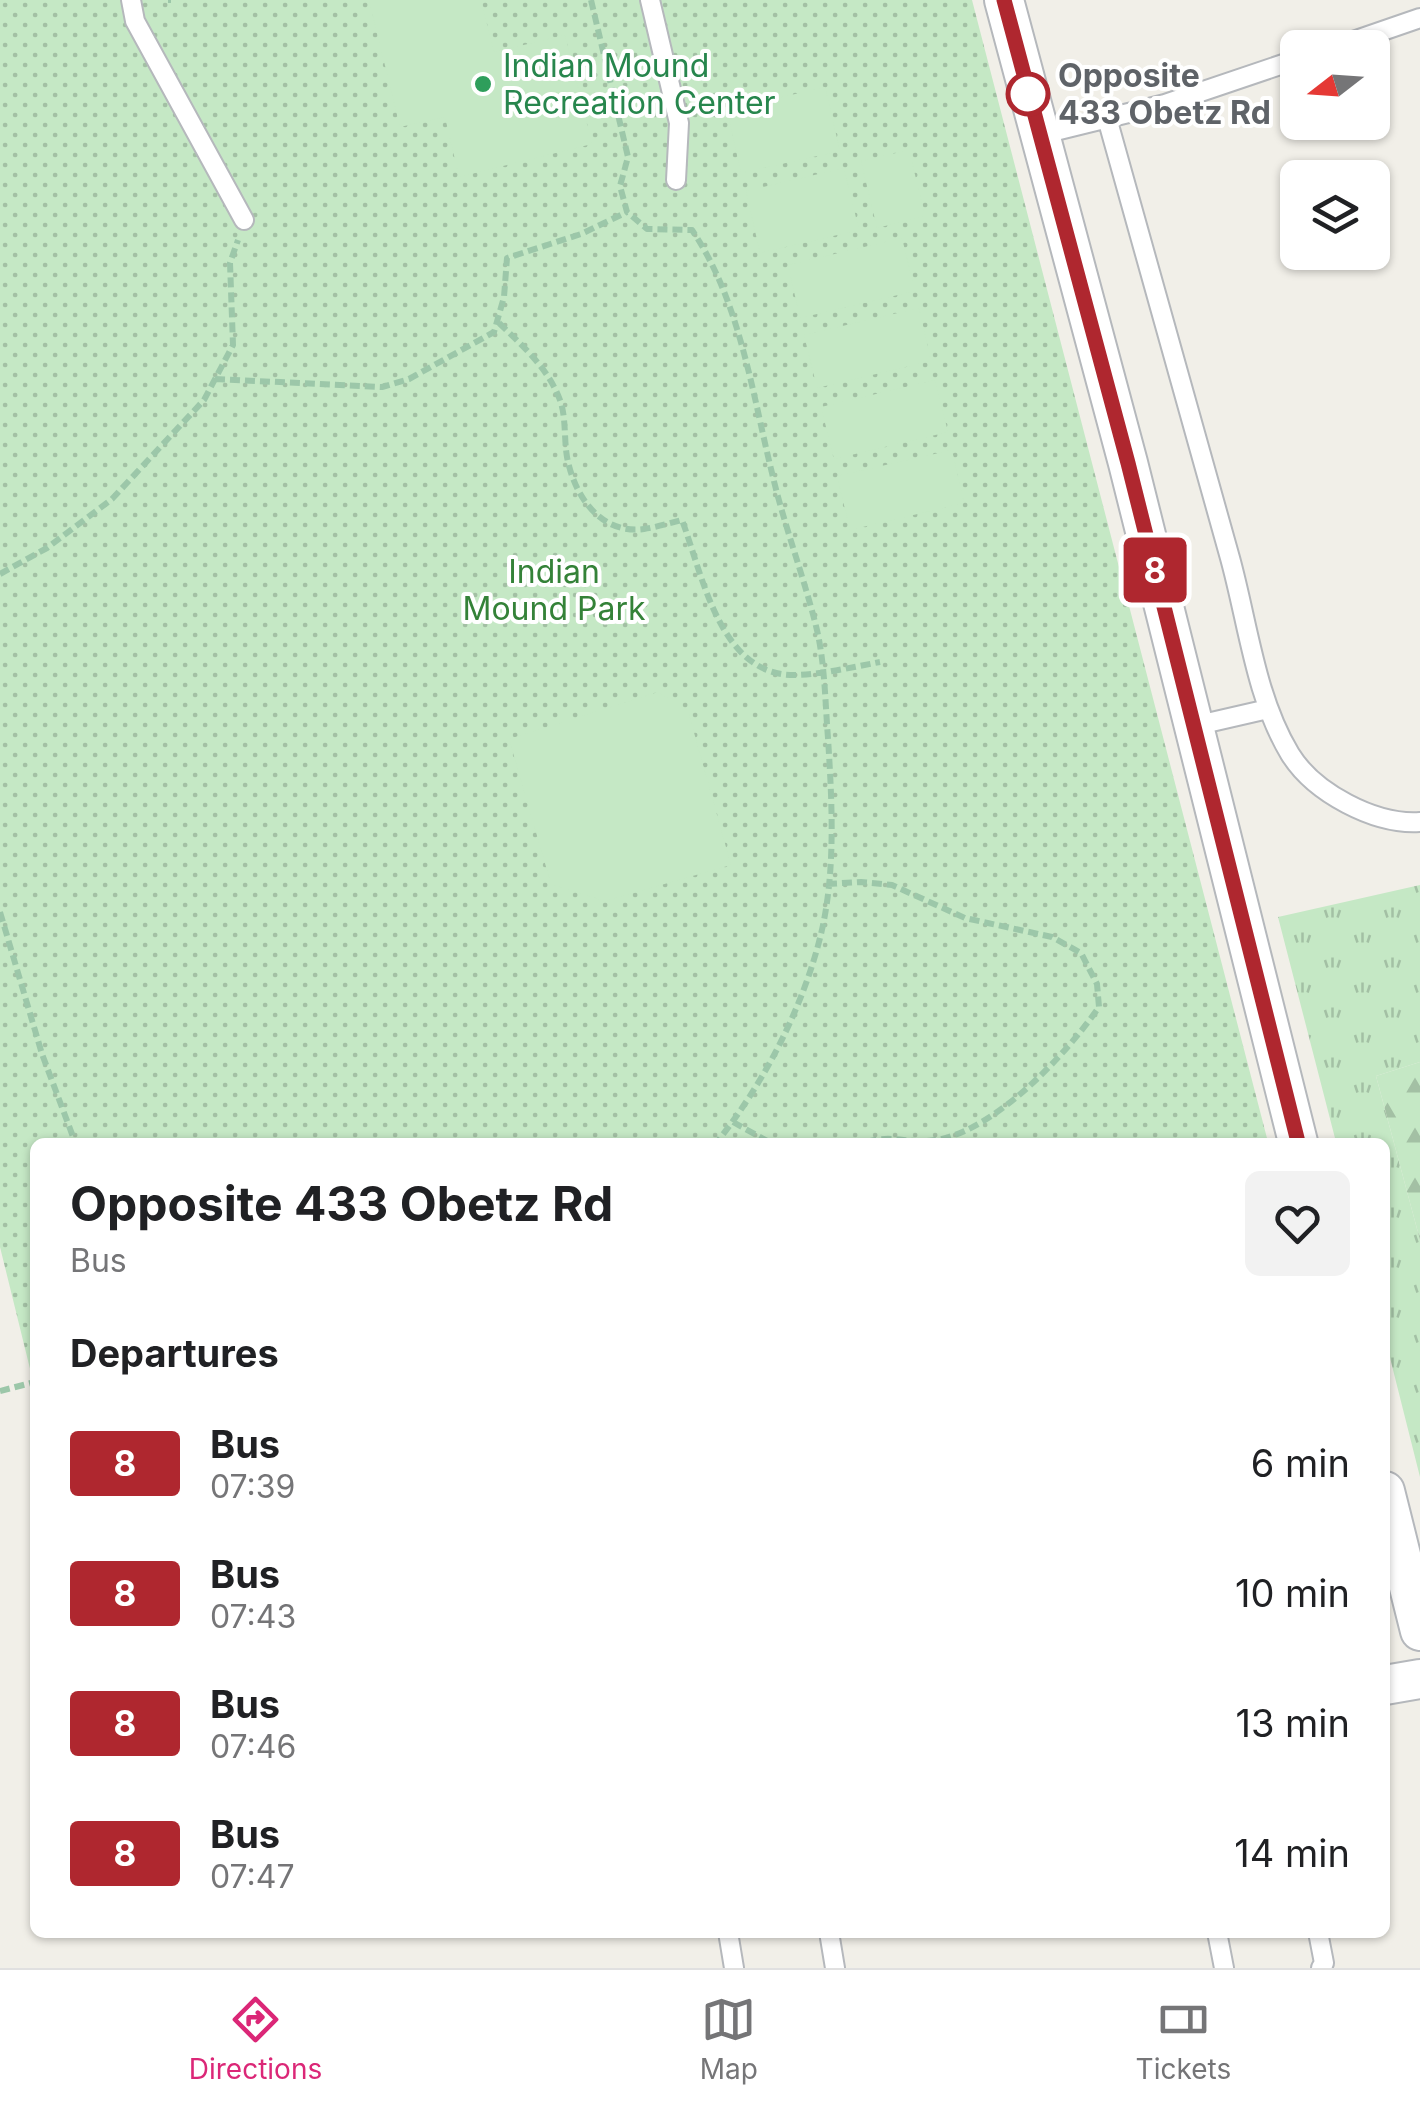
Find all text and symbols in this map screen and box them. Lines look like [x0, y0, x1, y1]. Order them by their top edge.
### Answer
north arrow [1280, 30, 1390, 140]
map controls [1280, 30, 1390, 270]
place label: Indian Mound Recreation Center [503, 46, 776, 122]
place label: Opposite 433 Obetz Rd [1058, 56, 1271, 132]
marker: Indian Mound Recreation Center [472, 73, 494, 95]
marker: Opposite 433 Obetz Rd [1007, 73, 1049, 115]
button: layers [1280, 160, 1390, 270]
line badge: 8 [1122, 538, 1188, 602]
text: 8 [1144, 549, 1166, 591]
park label: Indian Mound Park [462, 552, 646, 628]
button: heart [1245, 1171, 1350, 1276]
text: Opposite 433 Obetz Rd [70, 1174, 613, 1233]
text: Bus [70, 1241, 127, 1280]
text: Departures [70, 1330, 279, 1376]
text: Bus [210, 1421, 280, 1467]
text: 6 min [1251, 1440, 1350, 1486]
text: 8 [114, 1442, 136, 1484]
text: 07:39 [210, 1467, 295, 1506]
text: Bus [210, 1551, 280, 1597]
text: 10 min [1235, 1570, 1350, 1616]
text: 8 [114, 1572, 136, 1614]
text: 07:43 [210, 1597, 296, 1636]
text: Bus [210, 1681, 280, 1727]
text: 13 min [1235, 1700, 1350, 1746]
text: 8 [114, 1702, 136, 1744]
text: 07:46 [210, 1727, 296, 1766]
text: Bus [210, 1811, 280, 1857]
text: 14 min [1234, 1830, 1350, 1876]
text: 8 [114, 1832, 136, 1874]
text: 07:47 [210, 1857, 295, 1896]
tab: Directions [189, 1992, 322, 2086]
tab: Map [700, 1992, 758, 2086]
tab: Tickets [1136, 1992, 1231, 2086]

